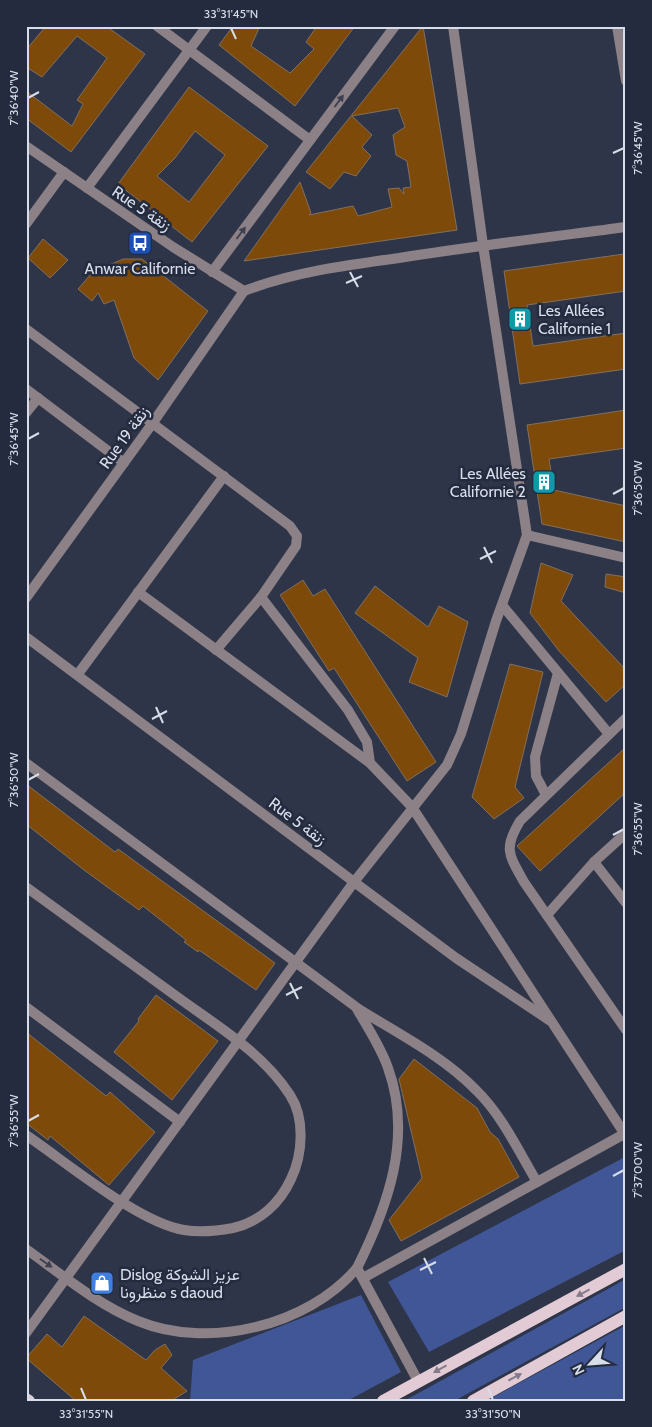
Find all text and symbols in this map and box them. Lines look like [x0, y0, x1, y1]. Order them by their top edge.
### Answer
text: 33°31'45"N [204, 6, 258, 21]
text: 7°36'40"W [6, 70, 21, 126]
one-way arrow [334, 95, 345, 108]
text: 7°36'45"W [630, 121, 645, 175]
street label: Rue 5 زنقة [108, 182, 175, 236]
one-way arrow [236, 227, 247, 240]
bus stop icon: Anwar Californie [127, 230, 153, 256]
place label: Anwar Californie [85, 259, 195, 278]
place label: Les Allées Californie 1 [538, 301, 611, 338]
building icon: Les Allées Californie 1 [507, 306, 533, 332]
street label: Rue 19 زنقة [95, 402, 154, 473]
text: 7°36'45"W [6, 412, 21, 466]
text: 7°36'50"W [630, 460, 645, 516]
place label: Les Allées Californie 2 [450, 464, 526, 501]
building icon: Les Allées Californie 2 [531, 469, 557, 495]
text: 7°36'50"W [6, 752, 21, 808]
street label: Rue 5 زنقة [265, 794, 330, 850]
text: 7°36'55"W [630, 802, 645, 856]
text: 7°36'55"W [6, 1094, 21, 1148]
text: 7°37'00"W [630, 1141, 645, 1198]
one-way arrow [40, 1258, 53, 1268]
place label: Dislog عزيز الشوكة منظرونا s daoud [120, 1265, 240, 1303]
shop icon: Dislog عزيز الشوكة منظرونا s daoud [89, 1270, 115, 1296]
one-way arrow [576, 1289, 591, 1297]
north arrow [564, 1340, 614, 1390]
text: N [568, 1361, 589, 1378]
one-way arrow [432, 1365, 447, 1373]
one-way arrow [509, 1373, 522, 1382]
text: 33°31'55"N [59, 1406, 113, 1421]
text: 33°31'50"N [465, 1406, 521, 1421]

